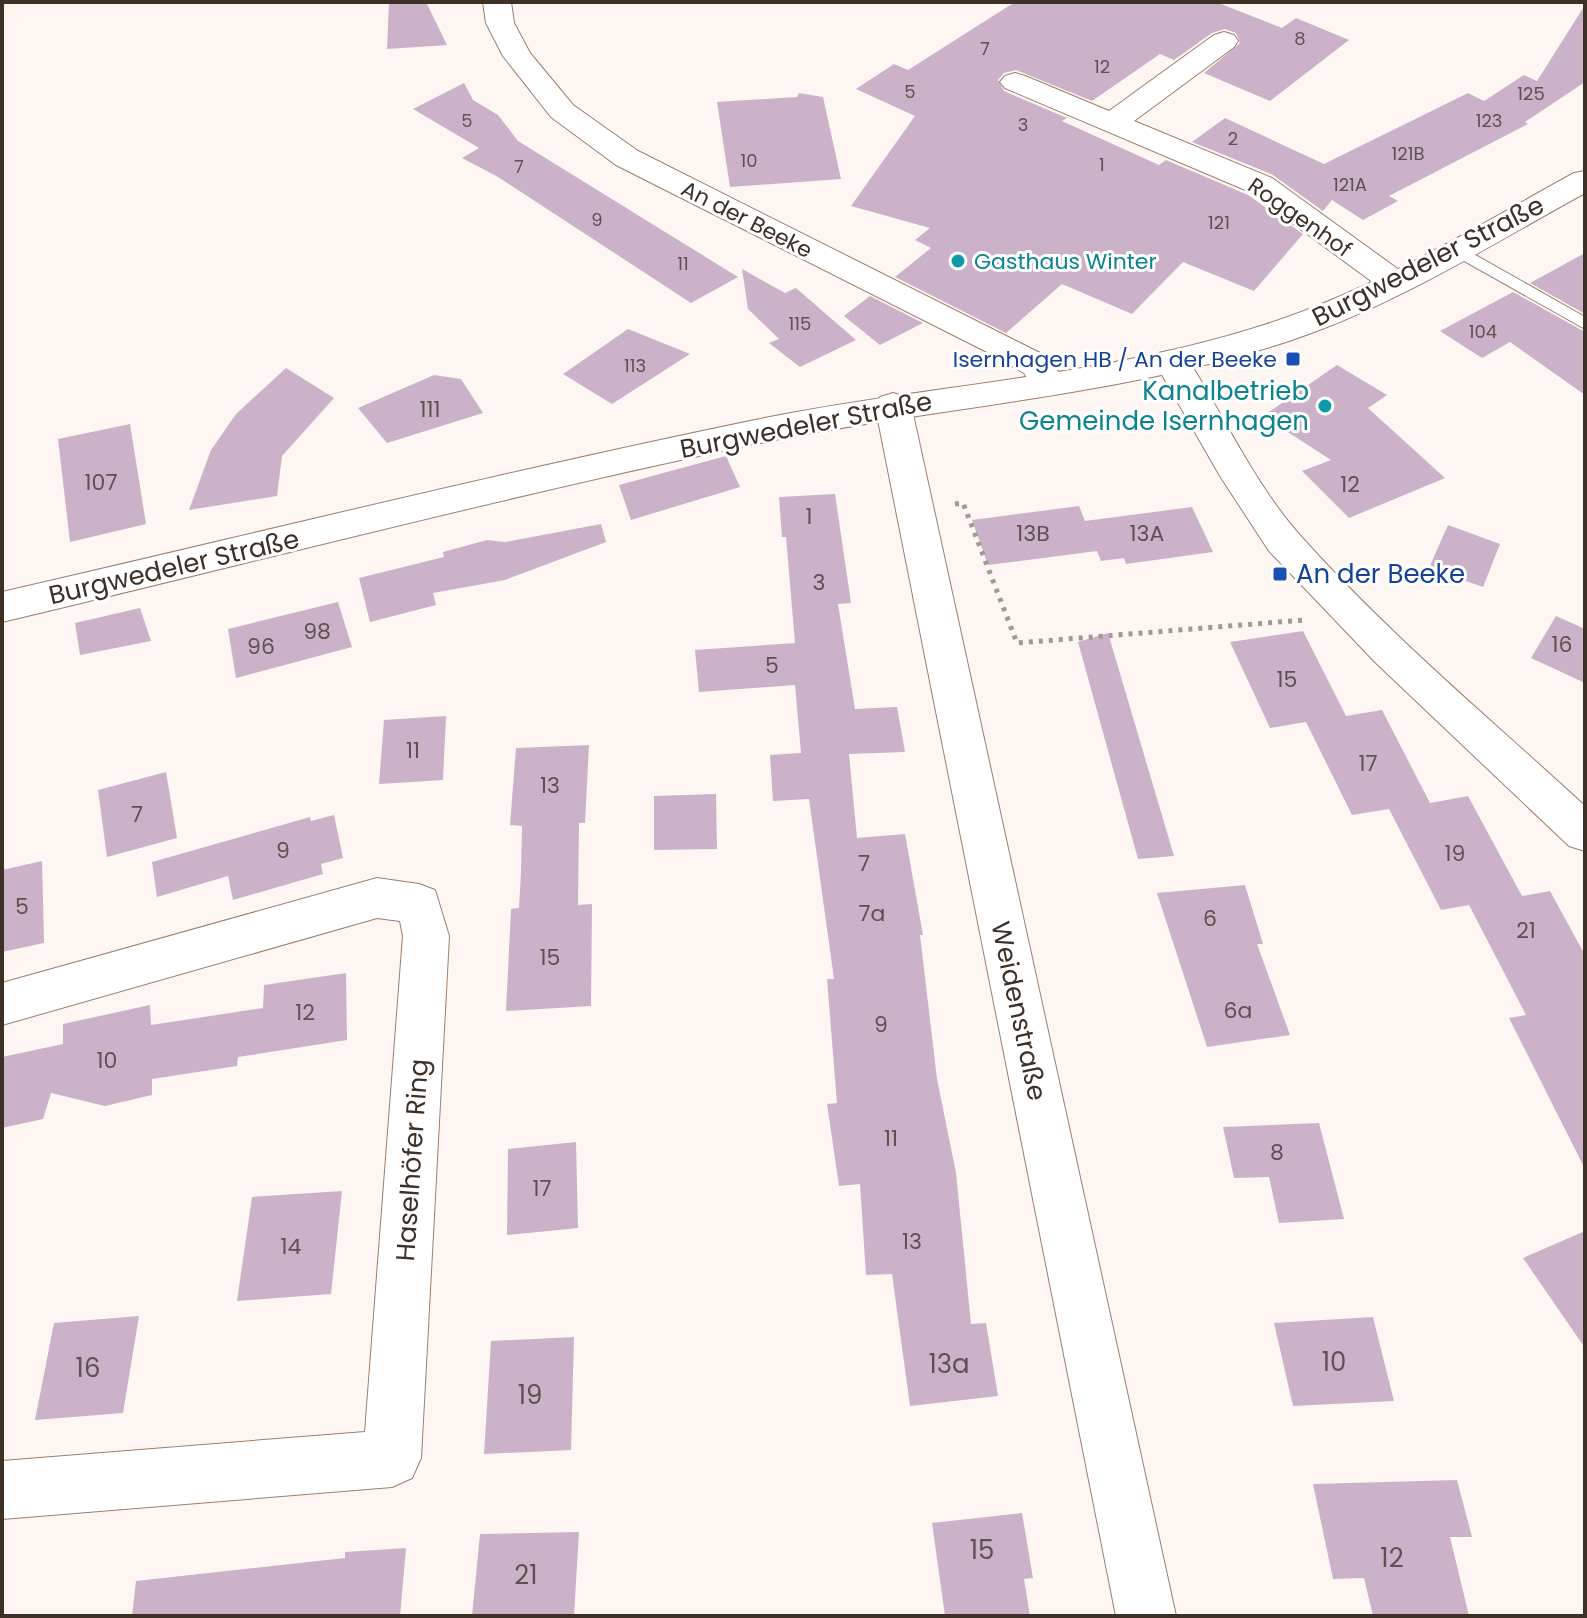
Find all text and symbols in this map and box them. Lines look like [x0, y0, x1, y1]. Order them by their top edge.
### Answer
house number: 8 [1294, 26, 1306, 51]
house number: 7 [980, 36, 990, 61]
house number: 12 [1094, 54, 1110, 79]
house number: 5 [904, 79, 916, 104]
house number: 125 [1517, 81, 1545, 106]
house number: 5 [461, 108, 473, 133]
house number: 123 [1476, 108, 1502, 133]
house number: 3 [1018, 112, 1028, 137]
house number: 2 [1228, 126, 1238, 151]
house number: 121B [1392, 141, 1424, 166]
house number: 10 [740, 148, 758, 173]
house number: 1 [1099, 152, 1105, 177]
house number: 7 [514, 154, 524, 179]
street label: Roggenhof [1242, 170, 1358, 265]
house number: 121A [1333, 172, 1367, 197]
street label: An der Beeke [676, 173, 818, 266]
street label: Burgwedeler Straße [1306, 187, 1550, 335]
house number: 9 [591, 207, 603, 232]
house number: 121 [1208, 210, 1230, 235]
place label: Gasthaus Winter [974, 246, 1157, 277]
house number: 11 [677, 251, 689, 276]
marker: Gasthaus Winter [949, 252, 967, 270]
house number: 115 [789, 311, 811, 336]
house number: 104 [1469, 319, 1497, 344]
place label: Isernhagen HB / An der Beeke [953, 344, 1277, 375]
marker: Isernhagen HB / An der Beeke [1284, 350, 1302, 368]
house number: 113 [624, 353, 646, 378]
place label: Kanalbetrieb Gemeinde Isernhagen [1019, 373, 1309, 439]
street label: Burgwedeler Straße [677, 383, 935, 467]
house number: 111 [419, 394, 441, 425]
marker: Kanalbetrieb Gemeinde Isernhagen [1316, 397, 1334, 415]
house number: 107 [85, 467, 117, 498]
house number: 12 [1340, 469, 1360, 500]
house number: 1 [805, 501, 813, 532]
house number: 13B [1016, 518, 1050, 549]
house number: 13A [1130, 518, 1165, 549]
street label: Burgwedeler Straße [45, 521, 303, 613]
place label: An der Beeke [1296, 556, 1465, 592]
marker: An der Beeke [1271, 565, 1289, 583]
house number: 3 [813, 567, 825, 598]
house number: 98 [303, 616, 331, 647]
house number: 16 [1551, 629, 1573, 660]
house number: 96 [247, 631, 275, 662]
house number: 5 [765, 650, 779, 681]
house number: 15 [1277, 664, 1297, 695]
house number: 11 [406, 735, 420, 766]
house number: 17 [1358, 748, 1378, 779]
house number: 13 [540, 770, 560, 801]
house number: 7 [131, 799, 143, 830]
house number: 9 [276, 835, 290, 866]
house number: 19 [1445, 838, 1465, 869]
house number: 7 [858, 848, 870, 879]
house number: 5 [15, 891, 29, 922]
house number: 7a [859, 898, 885, 929]
house number: 6 [1203, 903, 1217, 934]
house number: 21 [1516, 915, 1536, 946]
street label: Weidenstraße [982, 918, 1056, 1104]
house number: 15 [540, 942, 560, 973]
house number: 6a [1224, 995, 1252, 1026]
house number: 12 [295, 997, 315, 1028]
house number: 9 [874, 1009, 888, 1040]
house number: 10 [97, 1045, 117, 1076]
street label: Haselhöfer Ring [387, 1058, 437, 1262]
house number: 11 [884, 1123, 898, 1154]
house number: 8 [1270, 1137, 1284, 1168]
house number: 17 [532, 1173, 552, 1204]
house number: 13 [902, 1226, 922, 1257]
house number: 14 [281, 1231, 302, 1262]
house number: 10 [1322, 1344, 1346, 1380]
house number: 13a [928, 1346, 970, 1382]
house number: 16 [76, 1350, 100, 1386]
house number: 19 [518, 1377, 542, 1413]
house number: 15 [970, 1532, 994, 1568]
house number: 12 [1380, 1540, 1404, 1576]
house number: 21 [514, 1557, 538, 1593]

